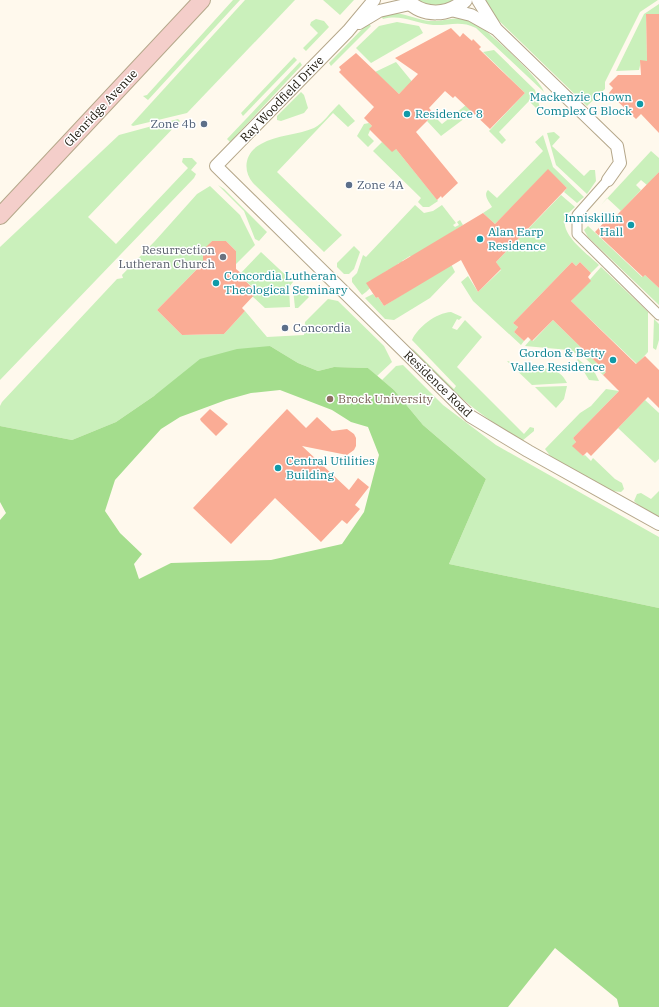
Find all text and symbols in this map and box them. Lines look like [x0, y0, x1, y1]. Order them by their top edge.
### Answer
street label: Ray Woodfield Drive [237, 52, 327, 145]
street label: Glenridge Avenue [61, 66, 140, 150]
place label: Mackenzie Chown Complex G Block [530, 89, 632, 118]
marker: Mackenzie Chown Complex G Block [635, 99, 645, 109]
place label: Residence 8 [415, 106, 483, 121]
marker: Residence 8 [402, 109, 412, 119]
place label: Zone 4b [150, 116, 196, 131]
marker: Zone 4b [199, 119, 209, 129]
place label: Zone 4A [357, 177, 404, 192]
marker: Zone 4A [344, 180, 354, 190]
place label: Inniskillin Hall [564, 210, 623, 239]
marker: Inniskillin Hall [626, 220, 636, 230]
place label: Alan Earp Residence [488, 224, 546, 253]
marker: Alan Earp Residence [475, 234, 485, 244]
place label: Resurrection Lutheran Church [118, 242, 215, 271]
marker: Resurrection Lutheran Church [218, 252, 228, 262]
place label: Concordia Lutheran Theological Seminary [224, 268, 348, 297]
marker: Concordia Lutheran Theological Seminary [211, 278, 221, 288]
place label: Concordia [293, 320, 351, 335]
marker: Concordia [280, 323, 290, 333]
place label: Gordon & Betty Vallee Residence [511, 345, 606, 374]
street label: Residence Road [401, 347, 476, 420]
marker: Gordon & Betty Vallee Residence [608, 355, 618, 365]
place label: Brock University [338, 391, 433, 406]
marker: Brock University [325, 394, 335, 404]
place label: Central Utilities Building [286, 453, 375, 482]
marker: Central Utilities Building [273, 463, 283, 473]

